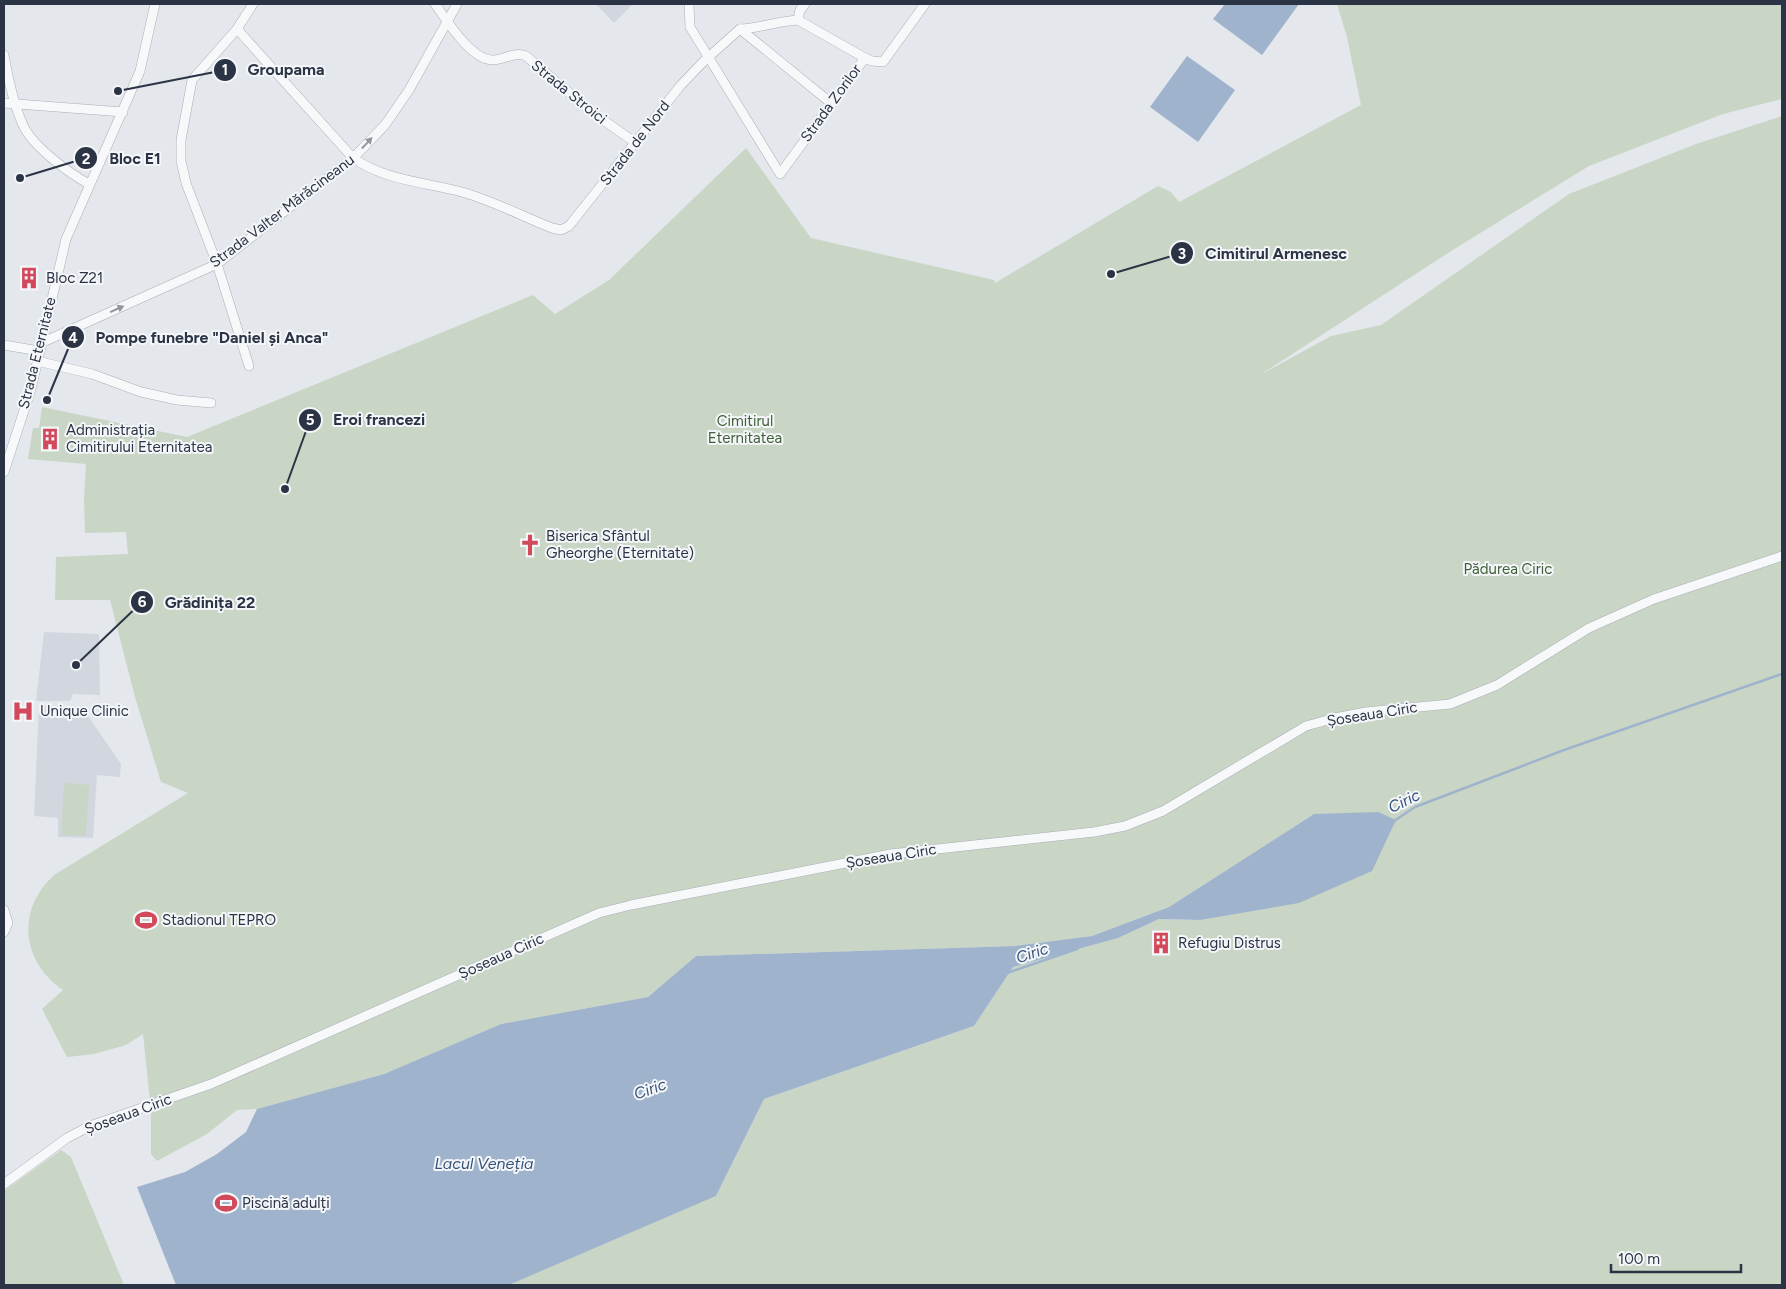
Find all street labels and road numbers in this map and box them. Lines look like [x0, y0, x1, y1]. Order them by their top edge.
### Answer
street label: Strada Stroici [528, 56, 610, 128]
street label: Strada Zorilor [797, 61, 865, 145]
street label: Strada de Nord [596, 97, 674, 189]
street label: Strada Valter Mărăcineanu [206, 151, 358, 271]
street label: Strada Eternitate [14, 295, 60, 411]
street label: Șoseaua Ciric [1325, 698, 1419, 730]
street label: Șoseaua Ciric [844, 840, 938, 872]
street label: Șoseaua Ciric [456, 929, 546, 983]
street label: Șoseaua Ciric [82, 1090, 174, 1138]

